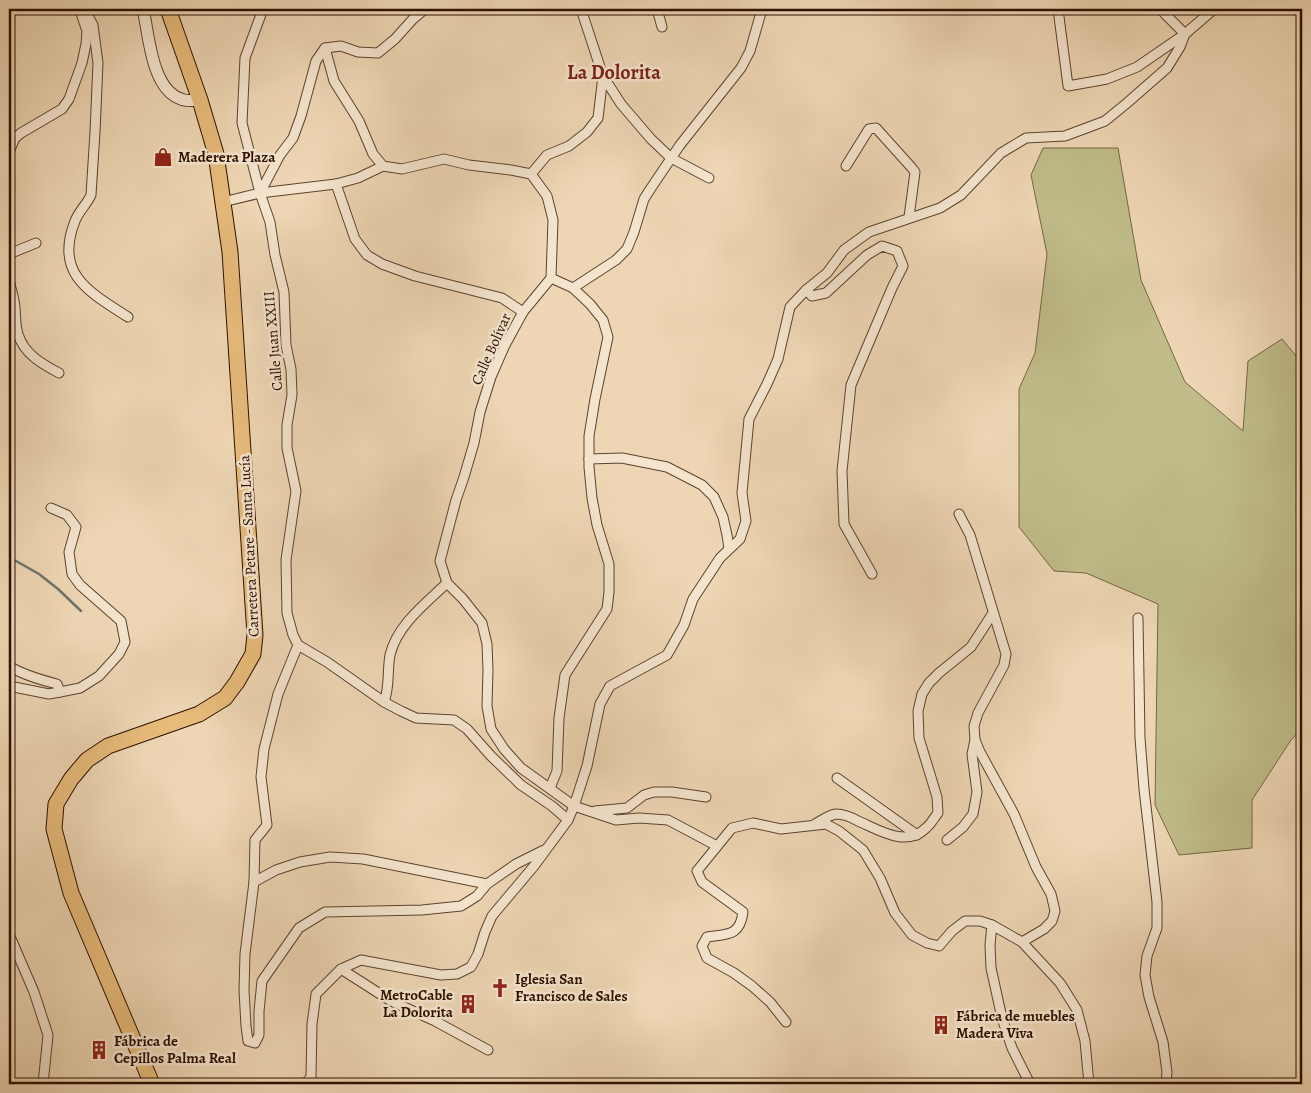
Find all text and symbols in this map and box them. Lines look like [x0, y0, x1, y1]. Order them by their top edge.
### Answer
district label: La Dolorita [567, 59, 661, 86]
shop icon: Maderera Plaza [152, 146, 174, 168]
place label: Maderera Plaza [178, 147, 276, 167]
street label: Calle Juan XXIII [259, 290, 287, 392]
street label: Calle Bolívar [466, 310, 516, 388]
street label: Carretera Petare - Santa Lucía [234, 454, 264, 638]
place label: Iglesia San Francisco de Sales [515, 969, 628, 1006]
church icon: Iglesia San Francisco de Sales [489, 977, 511, 999]
place label: MetroCable La Dolorita [380, 985, 454, 1022]
building icon: MetroCable La Dolorita [457, 993, 479, 1015]
place label: Fábrica de muebles Madera Viva [956, 1006, 1075, 1043]
building icon: Fábrica de muebles Madera Viva [930, 1014, 952, 1036]
place label: Fábrica de Cepillos Palma Real [114, 1031, 236, 1068]
building icon: Fábrica de Cepillos Palma Real [88, 1039, 110, 1061]

